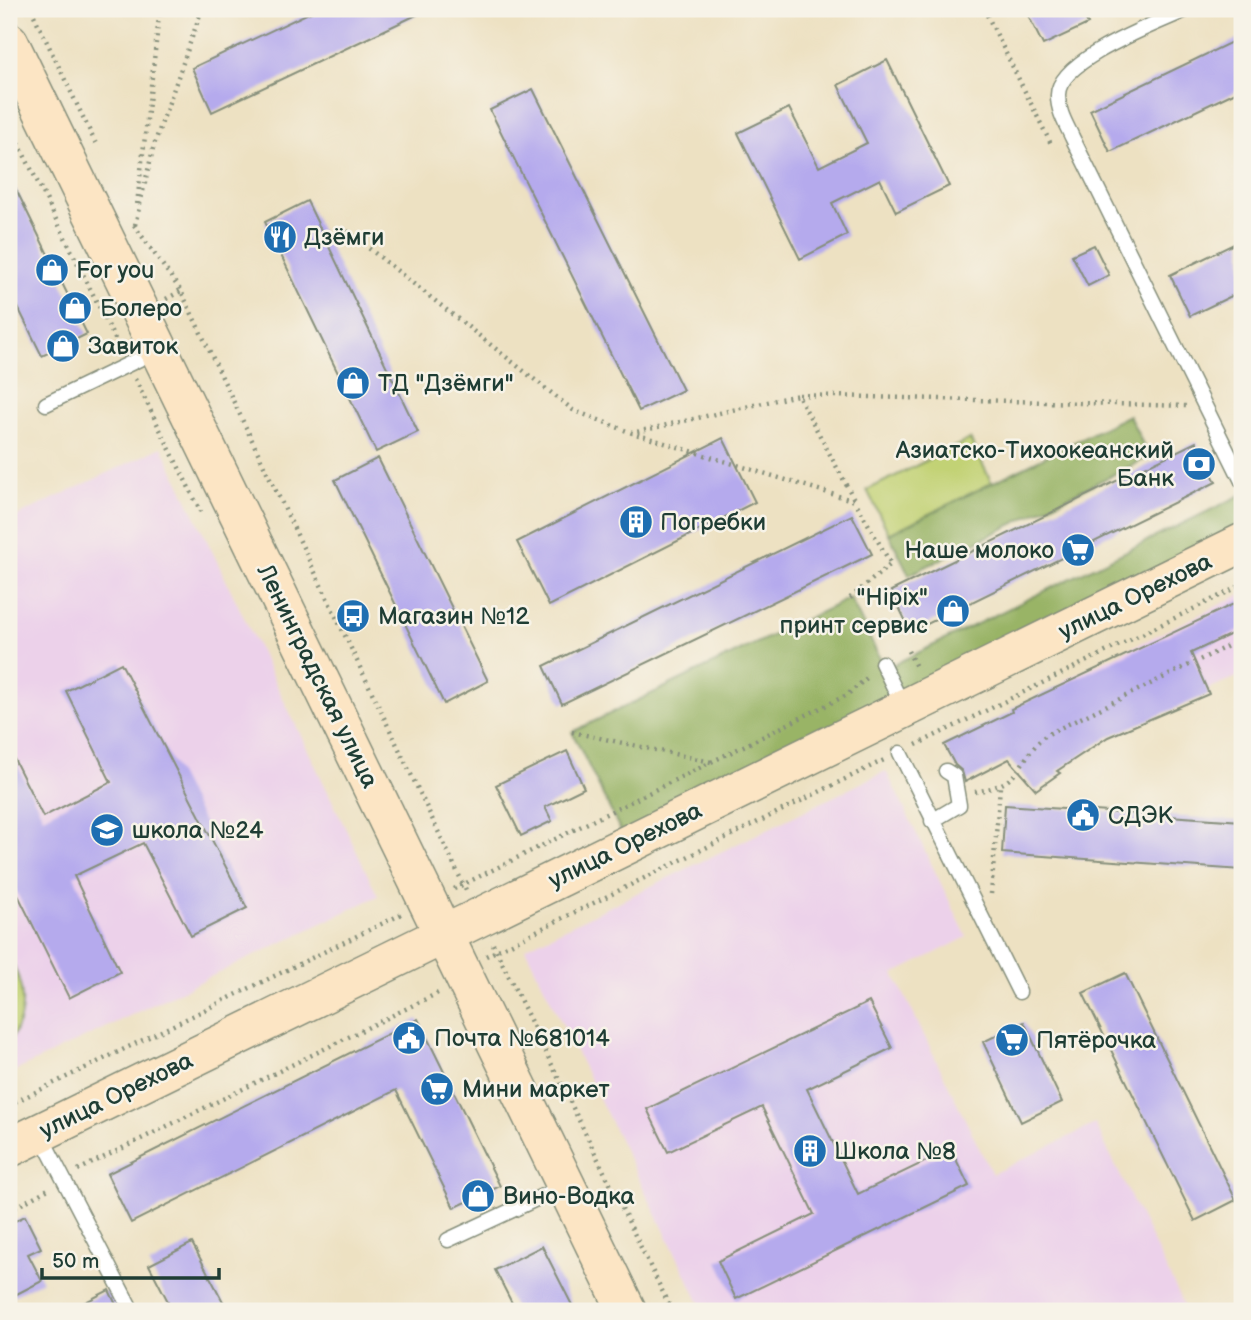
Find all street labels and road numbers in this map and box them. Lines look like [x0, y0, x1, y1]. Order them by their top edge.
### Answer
street label: улица Орехова [1054, 547, 1217, 646]
street label: Ленинградская улица [250, 559, 384, 793]
street label: улица Орехова [544, 796, 707, 895]
street label: улица Орехова [35, 1046, 198, 1145]

